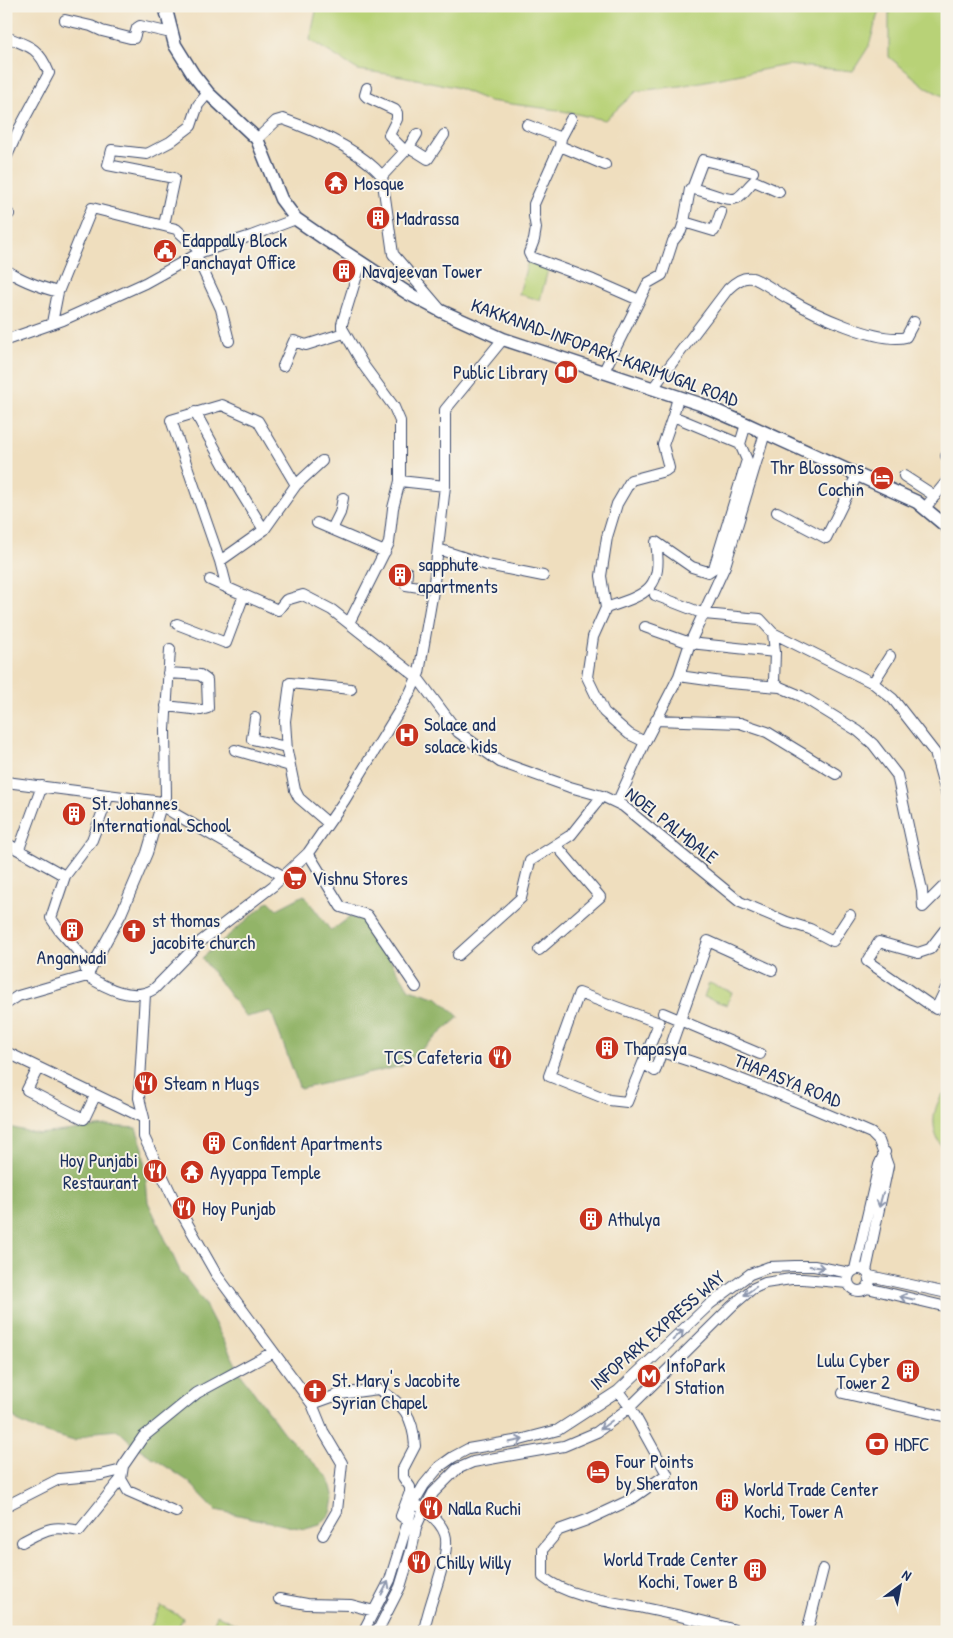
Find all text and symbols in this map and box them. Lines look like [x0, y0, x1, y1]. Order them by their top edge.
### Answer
temple icon: Mosque [323, 170, 349, 196]
place label: Mosque [354, 170, 405, 196]
building icon: Madrassa [365, 205, 391, 231]
place label: Madrassa [396, 205, 460, 231]
place label: Edappally Block Panchayat Office [182, 227, 297, 275]
public building icon: Edappally Block Panchayat Office [152, 238, 178, 264]
building icon: Navajeevan Tower [331, 258, 357, 284]
place label: Navajeevan Tower [362, 258, 483, 284]
street label: KAKKANAD-INFOPARK-KARIMUGAL ROAD [468, 291, 742, 413]
place label: Public Library [453, 359, 548, 385]
library icon: Public Library [553, 359, 579, 385]
place label: Thr Blossoms Cochin [771, 454, 864, 502]
hotel icon: Thr Blossoms Cochin [869, 465, 895, 491]
place label: sapphute apartments [418, 551, 498, 599]
building icon: sapphute apartments [387, 562, 413, 588]
place label: Solace and solace kids [424, 711, 498, 759]
hospital icon: Solace and solace kids [394, 722, 420, 748]
street label: NOEL PALMDALE [620, 781, 724, 870]
place label: St. Johannes International School [92, 790, 232, 838]
building icon: St. Johannes International School [61, 801, 87, 827]
supermarket icon: Vishnu Stores [282, 865, 308, 891]
place label: Vishnu Stores [312, 865, 408, 891]
place label: st thomas jacobite church [150, 907, 255, 955]
building icon: Anganwadi [59, 917, 85, 943]
church icon: st thomas jacobite church [121, 918, 147, 944]
place label: Anganwadi [37, 944, 107, 970]
building icon: Thapasya [594, 1035, 620, 1061]
place label: Thapasya [624, 1035, 687, 1061]
place label: TCS Cafeteria [384, 1044, 483, 1070]
restaurant icon: TCS Cafeteria [487, 1044, 513, 1070]
street label: THAPASYA ROAD [730, 1047, 846, 1113]
restaurant icon: Steam n Mugs [133, 1070, 159, 1096]
place label: Steam n Mugs [164, 1070, 259, 1096]
building icon: Confident Apartments [201, 1130, 227, 1156]
place label: Confident Apartments [232, 1130, 382, 1156]
place label: Hoy Punjabi Restaurant [60, 1147, 138, 1195]
restaurant icon: Hoy Punjabi Restaurant [142, 1158, 168, 1184]
temple icon: Ayyappa Temple [179, 1159, 205, 1185]
place label: Ayyappa Temple [210, 1159, 321, 1185]
one-way arrow [876, 1191, 885, 1207]
restaurant icon: Hoy Punjab [171, 1195, 197, 1221]
place label: Hoy Punjab [202, 1195, 276, 1221]
building icon: Athulya [578, 1206, 604, 1232]
place label: Athulya [608, 1206, 660, 1232]
one-way arrow [809, 1262, 825, 1272]
street label: INFOPARK EXPRESS WAY [584, 1264, 730, 1396]
one-way arrow [743, 1286, 757, 1296]
one-way arrow [899, 1293, 915, 1302]
one-way arrow [672, 1329, 685, 1341]
place label: Lulu Cyber Tower 2 [817, 1347, 891, 1395]
place label: InfoPark I Station [666, 1352, 725, 1400]
building icon: Lulu Cyber Tower 2 [895, 1358, 921, 1384]
metro station icon: InfoPark I Station [636, 1363, 662, 1389]
place label: St. Mary's Jacobite Syrian Chapel [332, 1367, 461, 1415]
church icon: St. Mary's Jacobite Syrian Chapel [302, 1378, 328, 1404]
one-way arrow [600, 1420, 613, 1431]
bank icon: HDFC [864, 1431, 890, 1457]
place label: HDFC [894, 1431, 929, 1457]
one-way arrow [508, 1436, 524, 1445]
place label: Four Points by Sheraton [615, 1448, 698, 1496]
hotel icon: Four Points by Sheraton [585, 1459, 611, 1485]
place label: World Trade Center Kochi, Tower A [744, 1476, 879, 1524]
building icon: World Trade Center Kochi, Tower A [714, 1487, 740, 1513]
restaurant icon: Nalla Ruchi [418, 1495, 444, 1521]
place label: Nalla Ruchi [448, 1495, 521, 1521]
place label: World Trade Center Kochi, Tower B [604, 1546, 739, 1594]
restaurant icon: Chilly Willy [406, 1549, 432, 1575]
place label: Chilly Willy [436, 1549, 511, 1575]
building icon: World Trade Center Kochi, Tower B [742, 1557, 768, 1583]
north arrow [876, 1560, 926, 1610]
text: N [899, 1565, 916, 1585]
one-way arrow [381, 1582, 391, 1596]

